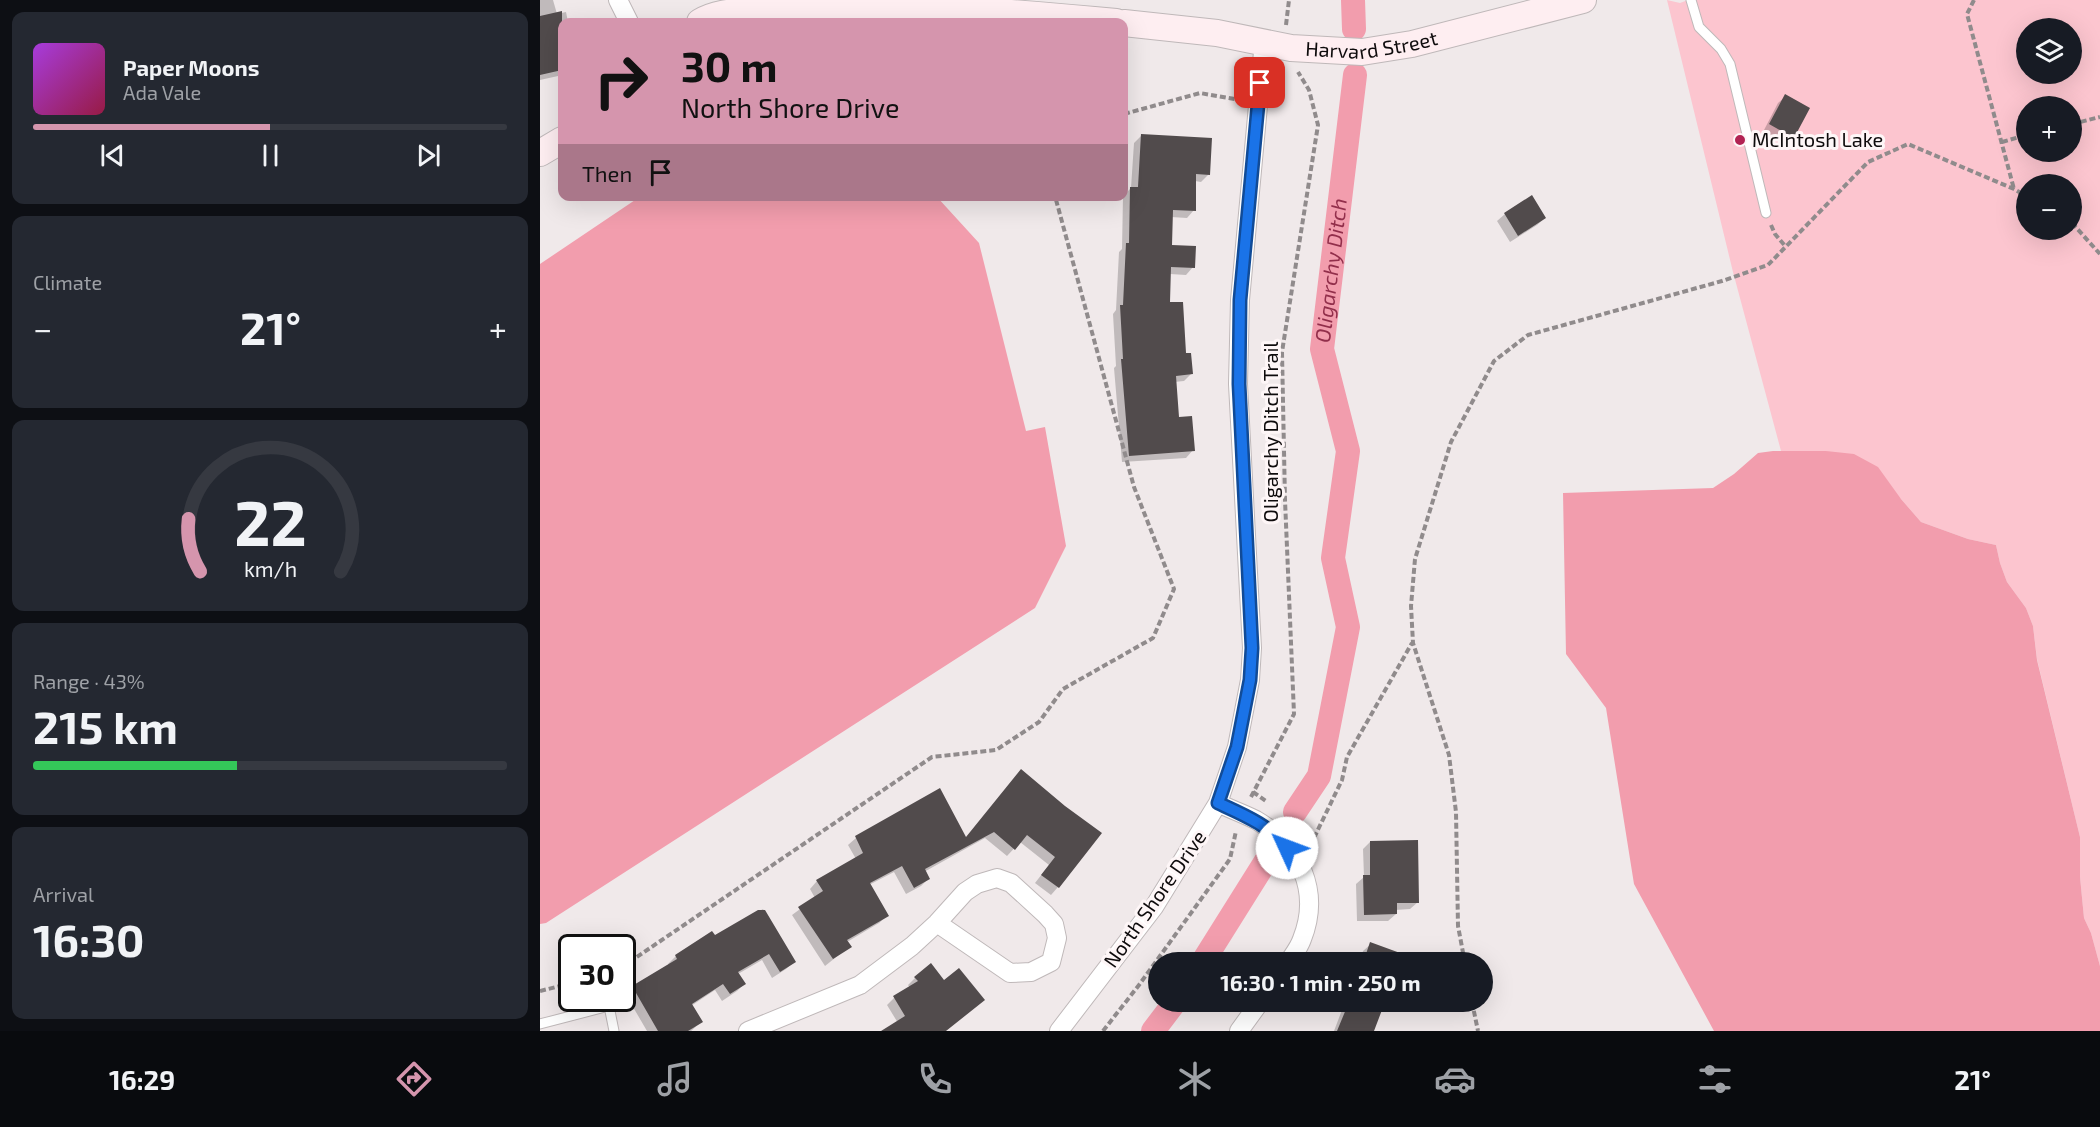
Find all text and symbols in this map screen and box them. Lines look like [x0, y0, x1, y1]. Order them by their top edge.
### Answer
map controls [2016, 18, 2082, 240]
button: layers [2016, 18, 2082, 84]
street label: Harvard Street [1305, 25, 1440, 63]
text: 30 m [681, 40, 777, 90]
icon: right [582, 42, 660, 120]
text: Paper Moons [123, 54, 259, 80]
pin [1234, 57, 1285, 108]
icon: arrive [1243, 66, 1276, 99]
text: Ada Vale [123, 80, 201, 104]
text: North Shore Drive [681, 91, 899, 123]
button: + [2016, 96, 2082, 162]
place label: McIntosh Lake [1752, 127, 1883, 151]
marker: McIntosh Lake [1733, 133, 1747, 147]
icon: previous [96, 139, 129, 172]
icon: pause [254, 139, 287, 172]
icon: next [412, 139, 445, 172]
icon: arrive [644, 156, 677, 189]
text: Then [582, 160, 632, 186]
button: − [2016, 174, 2082, 240]
water label: Oligarchy Ditch [1309, 197, 1351, 344]
text: Climate [33, 270, 102, 294]
text: 21° [240, 300, 301, 354]
text: − [33, 308, 52, 348]
text: + [489, 308, 507, 348]
street label: Oligarchy Ditch Trail [1258, 341, 1282, 522]
text: 22 [234, 485, 306, 560]
text: km/h [243, 557, 297, 582]
text: Range · 43% [33, 669, 145, 693]
text: 215 km [33, 699, 178, 753]
position arrow [1255, 816, 1319, 880]
street label: North Shore Drive [1098, 825, 1210, 972]
text: Arrival [33, 882, 94, 906]
text: 16:30 [33, 912, 144, 966]
speed limit sign: 30 [558, 934, 636, 1012]
text: 16:30 · 1 min · 250 m [1220, 969, 1421, 995]
icon: directions [393, 1058, 435, 1100]
icon: music [654, 1058, 696, 1100]
icon: phone [914, 1058, 956, 1100]
icon: climate [1174, 1058, 1216, 1100]
icon: car [1434, 1058, 1476, 1100]
icon: filters [1694, 1058, 1736, 1100]
text: 16:29 [109, 1063, 175, 1095]
text: 21° [1954, 1063, 1991, 1095]

